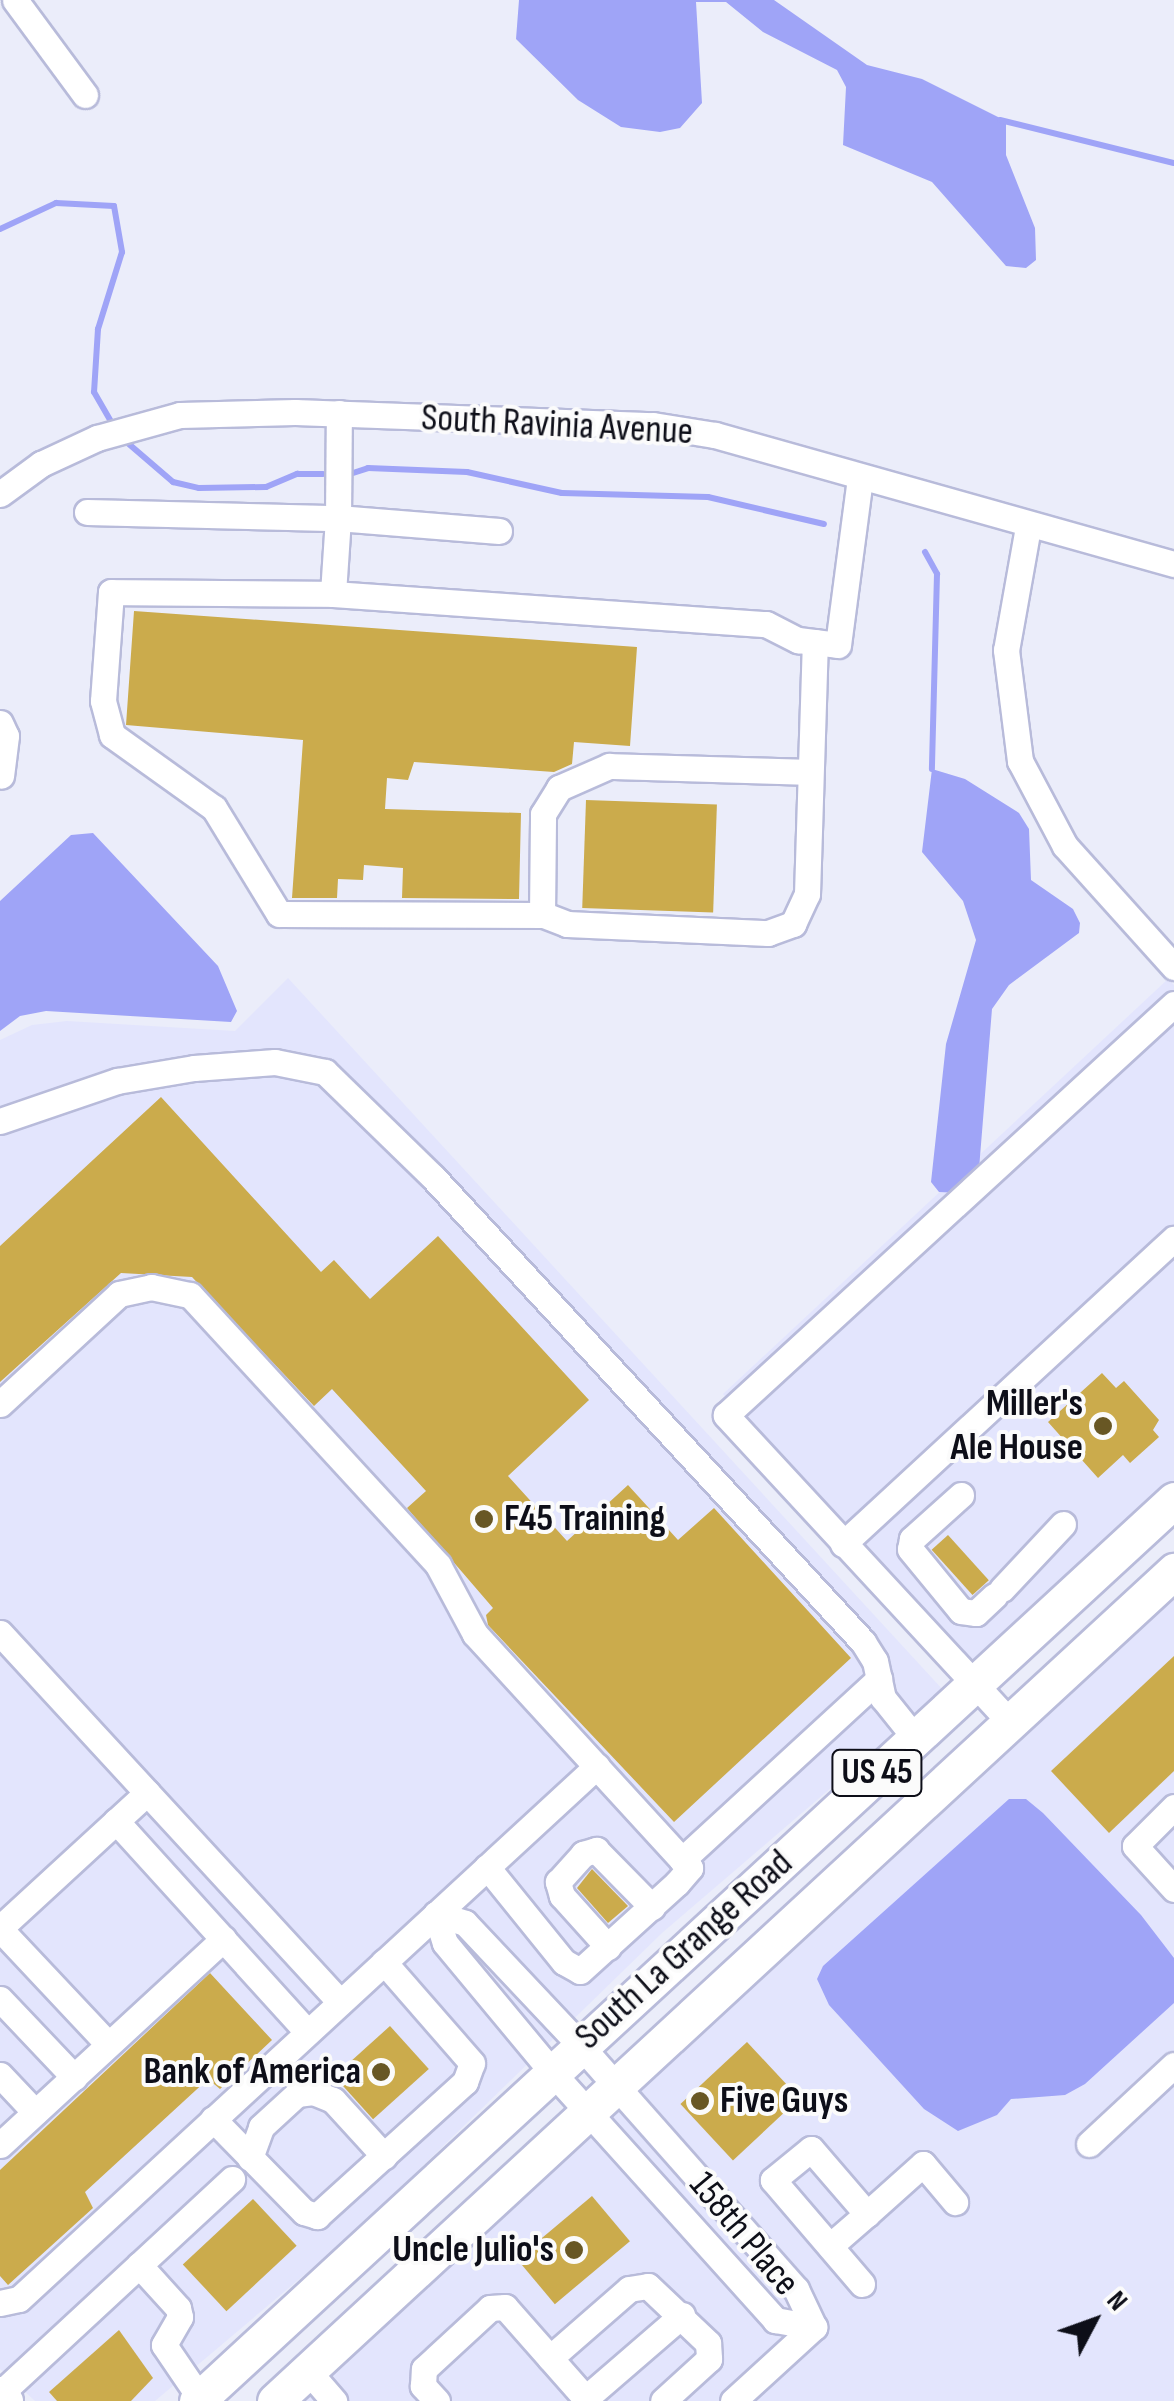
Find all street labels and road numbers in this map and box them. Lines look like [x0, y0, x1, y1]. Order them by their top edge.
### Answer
street label: South Ravinia Avenue [420, 395, 694, 455]
road number: US 45 [830, 1743, 924, 1803]
street label: South La Grange Road [566, 1841, 802, 2059]
street label: 158th Place [679, 2163, 809, 2305]

